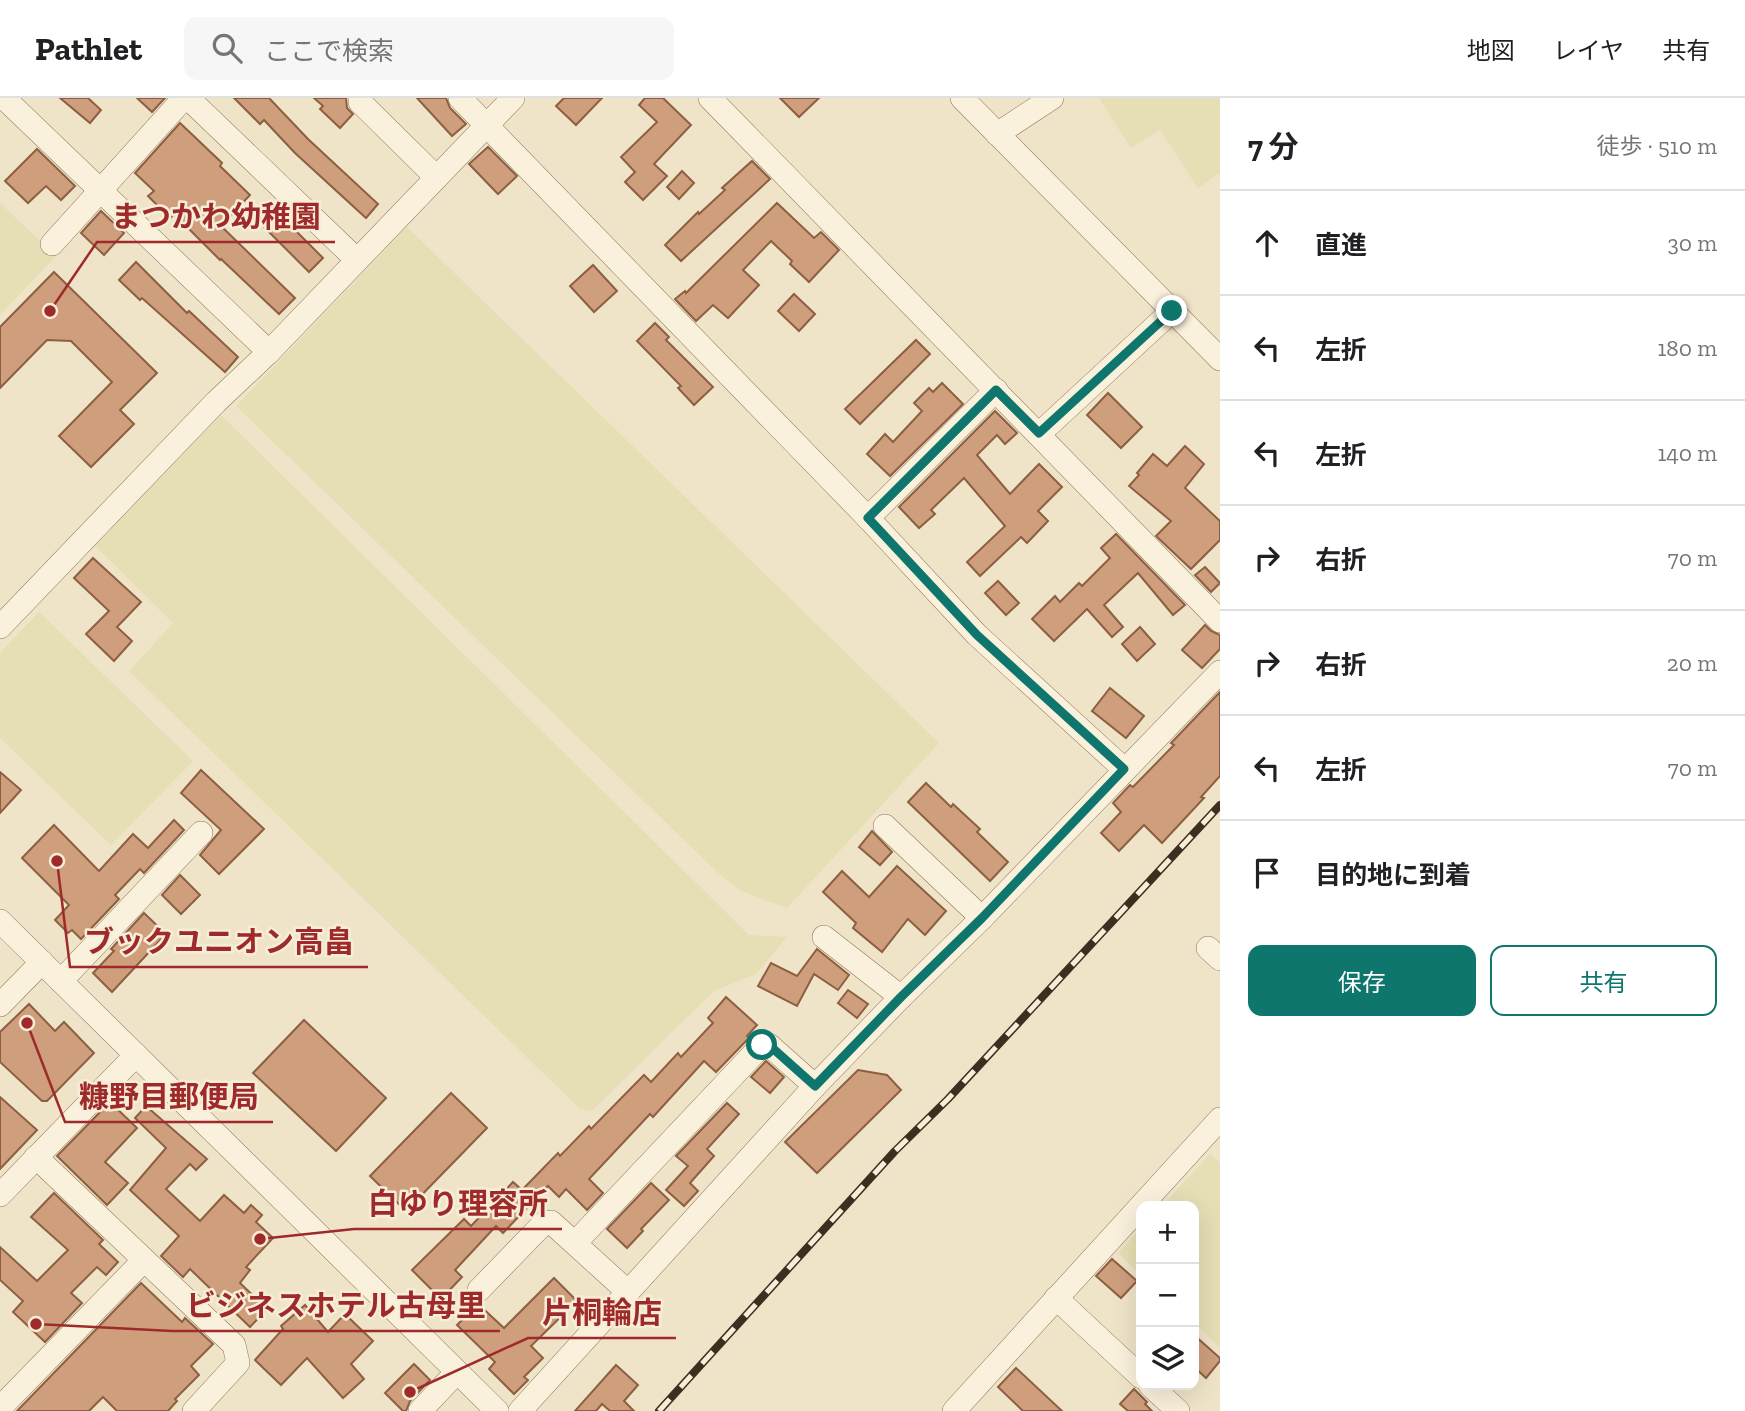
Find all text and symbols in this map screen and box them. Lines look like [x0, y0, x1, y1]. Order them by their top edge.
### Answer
search box [184, 17, 674, 80]
text: Pathlet [35, 29, 142, 68]
icon: search [208, 29, 246, 67]
text: ここで検索 [264, 35, 394, 67]
text: 地図 [1467, 36, 1515, 65]
text: レイヤ [1553, 36, 1624, 65]
text: 共有 [1662, 36, 1710, 65]
text: 7 分 [1248, 129, 1298, 165]
text: 徒歩 · 510 m [1597, 132, 1717, 160]
callout: まつかわ幼稚園 [97, 191, 335, 242]
text: まつかわ幼稚園 [111, 199, 321, 235]
icon: ahead [1248, 224, 1286, 262]
text: 直進 [1315, 229, 1367, 261]
text: 30 m [1667, 229, 1717, 257]
route end [1156, 295, 1187, 326]
icon: left [1248, 329, 1286, 367]
text: 左折 [1315, 334, 1367, 366]
text: 180 m [1657, 334, 1717, 362]
icon: left [1248, 434, 1286, 472]
text: 左折 [1315, 439, 1367, 471]
text: 140 m [1657, 439, 1717, 467]
icon: right [1248, 539, 1286, 577]
text: 右折 [1315, 544, 1367, 576]
text: 70 m [1668, 544, 1717, 572]
icon: right [1248, 644, 1286, 682]
text: 右折 [1315, 649, 1367, 681]
text: 20 m [1667, 649, 1717, 677]
icon: left [1248, 749, 1286, 787]
text: 左折 [1315, 754, 1367, 786]
text: 70 m [1668, 754, 1717, 782]
icon: arrive [1248, 854, 1286, 892]
text: 目的地に到着 [1315, 859, 1471, 891]
callout: ブックユニオン高畠 [70, 916, 368, 967]
text: ブックユニオン高畠 [84, 924, 354, 960]
button: 保存 [1248, 945, 1476, 1016]
button: 共有 [1490, 945, 1717, 1016]
route start [746, 1029, 777, 1060]
callout: 糠野目郵便局 [65, 1071, 273, 1122]
text: 糠野目郵便局 [79, 1079, 259, 1115]
callout: 白ゆり理容所 [354, 1178, 562, 1229]
text: 白ゆり理容所 [368, 1186, 548, 1222]
map controls [1136, 1201, 1199, 1390]
button: + [1136, 1201, 1199, 1264]
button: − [1136, 1264, 1199, 1327]
callout: ビジネスホテル古母里 [172, 1280, 500, 1331]
callout: 片桐輪店 [528, 1287, 676, 1338]
text: ビジネスホテル古母里 [186, 1288, 486, 1324]
text: 片桐輪店 [542, 1295, 662, 1331]
button: layers [1136, 1327, 1199, 1390]

